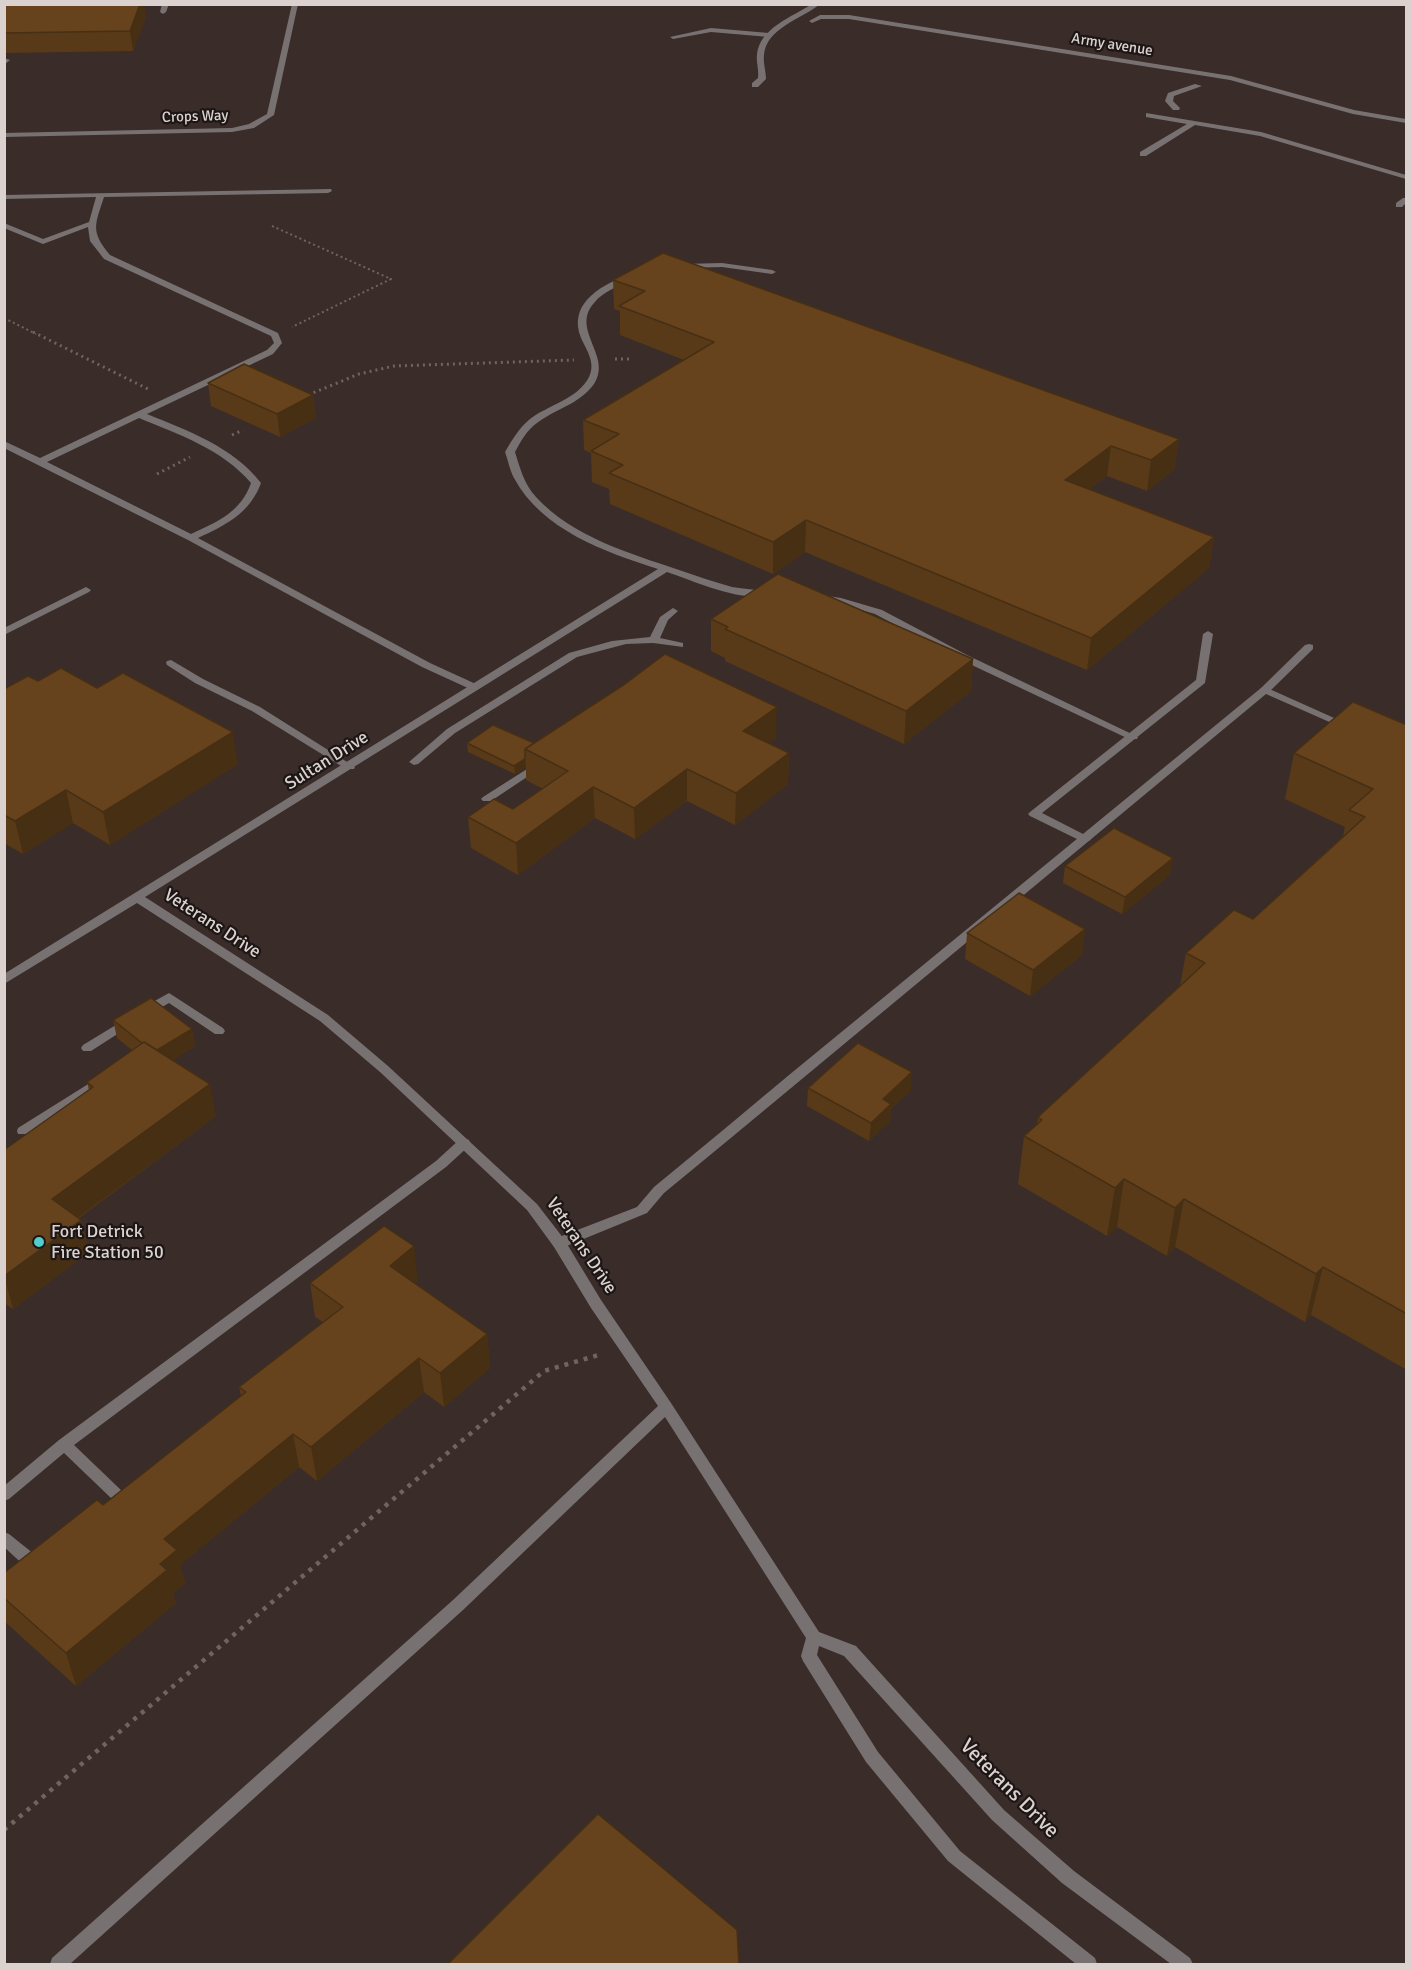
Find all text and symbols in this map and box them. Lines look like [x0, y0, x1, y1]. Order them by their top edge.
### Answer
street label: Army avenue [1070, 30, 1154, 60]
street label: Crops Way [161, 107, 229, 127]
street label: Sultan Drive [281, 727, 373, 795]
street label: Veterans Drive [160, 885, 264, 963]
street label: Veterans Drive [541, 1194, 621, 1298]
place label: Fort Detrick Fire Station 50 [51, 1221, 164, 1264]
marker: Fort Detrick Fire Station 50 [32, 1235, 46, 1249]
street label: Veterans Drive [954, 1734, 1064, 1844]

